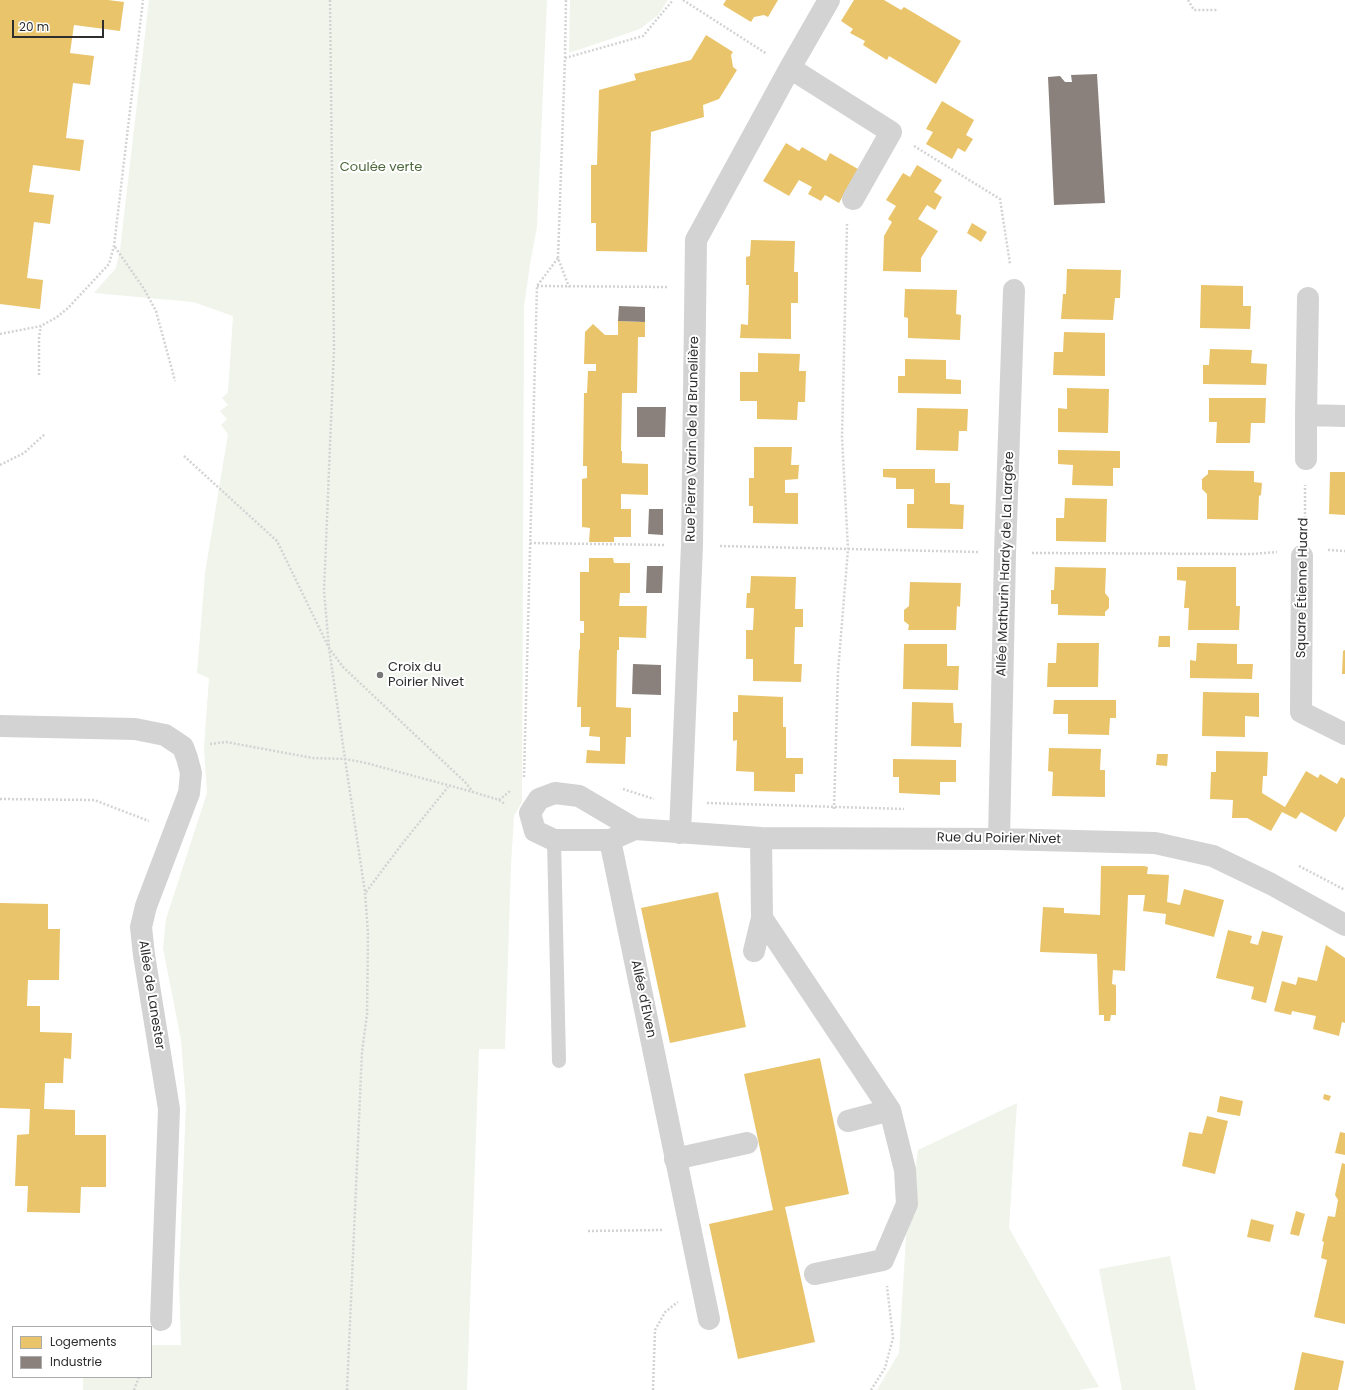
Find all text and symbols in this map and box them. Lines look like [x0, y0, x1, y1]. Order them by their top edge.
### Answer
scale bar [14, 12, 106, 38]
text: 20 m [19, 18, 49, 35]
park label: Coulée verte [340, 160, 422, 176]
street label: Rue Pierre Varin de la Brunelière [683, 336, 703, 542]
street label: Allée Mathurin Hardy de La Largère [994, 451, 1018, 677]
street label: Square Étienne Huard [1294, 518, 1312, 658]
place label: Croix du Poirier Nivet [388, 660, 464, 691]
marker: Croix du Poirier Nivet [375, 670, 385, 680]
street label: Rue du Poirier Nivet [937, 830, 1061, 848]
street label: Allée de Lanester [135, 939, 167, 1051]
street label: Allée d'Elven [627, 959, 659, 1039]
legend [12, 1326, 152, 1378]
text: Logements [50, 1333, 117, 1350]
text: Industrie [50, 1353, 102, 1370]

